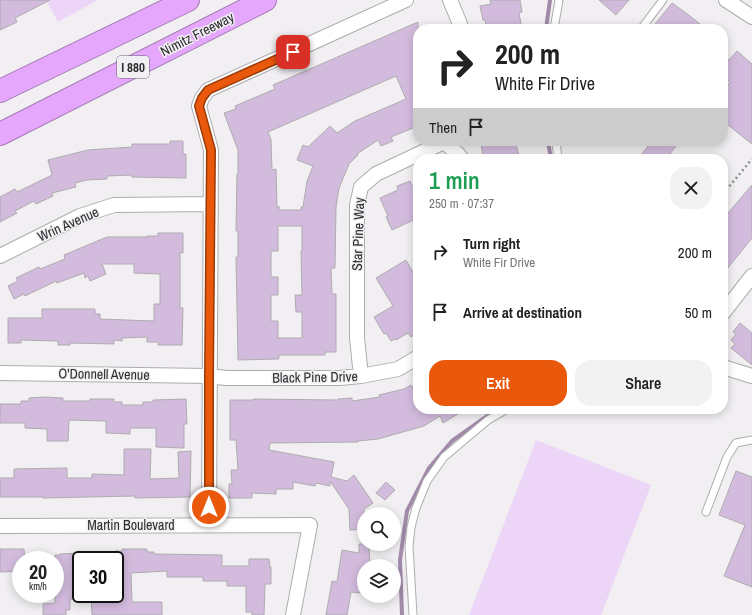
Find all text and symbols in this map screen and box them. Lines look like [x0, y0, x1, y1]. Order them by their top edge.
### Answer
street label: Nimitz Freeway [157, 8, 237, 60]
pin [276, 35, 310, 69]
text: 200 m [495, 35, 560, 73]
icon: right [429, 40, 481, 92]
icon: arrive [282, 41, 304, 63]
road number: I 880 [117, 56, 149, 78]
text: White Fir Drive [495, 71, 595, 96]
icon: arrive [465, 116, 487, 138]
text: Then [429, 117, 457, 138]
text: 1 min [429, 164, 480, 196]
button: close [670, 167, 712, 209]
text: 250 m · 07:37 [429, 195, 494, 212]
street label: Star Pine Way [348, 197, 368, 271]
street label: Wrin Avenue [34, 202, 102, 246]
text: Turn right [463, 233, 520, 254]
icon: right [429, 241, 451, 263]
text: 200 m [678, 242, 712, 263]
text: White Fir Drive [463, 254, 535, 271]
icon: arrive [429, 301, 451, 323]
text: Arrive at destination [463, 302, 582, 323]
text: 50 m [685, 302, 712, 323]
button: Exit [429, 360, 567, 406]
button: Share [575, 360, 712, 406]
street label: O'Donnell Avenue [58, 364, 150, 384]
street label: Black Pine Drive [272, 367, 358, 387]
position arrow [188, 486, 230, 528]
map controls [357, 507, 401, 603]
button: search [357, 507, 401, 551]
street label: Martin Boulevard [87, 516, 175, 534]
speed limit sign: 30 [72, 551, 124, 603]
text: 20 [29, 558, 47, 585]
button: layers [357, 559, 401, 603]
text: km/h [29, 580, 47, 593]

